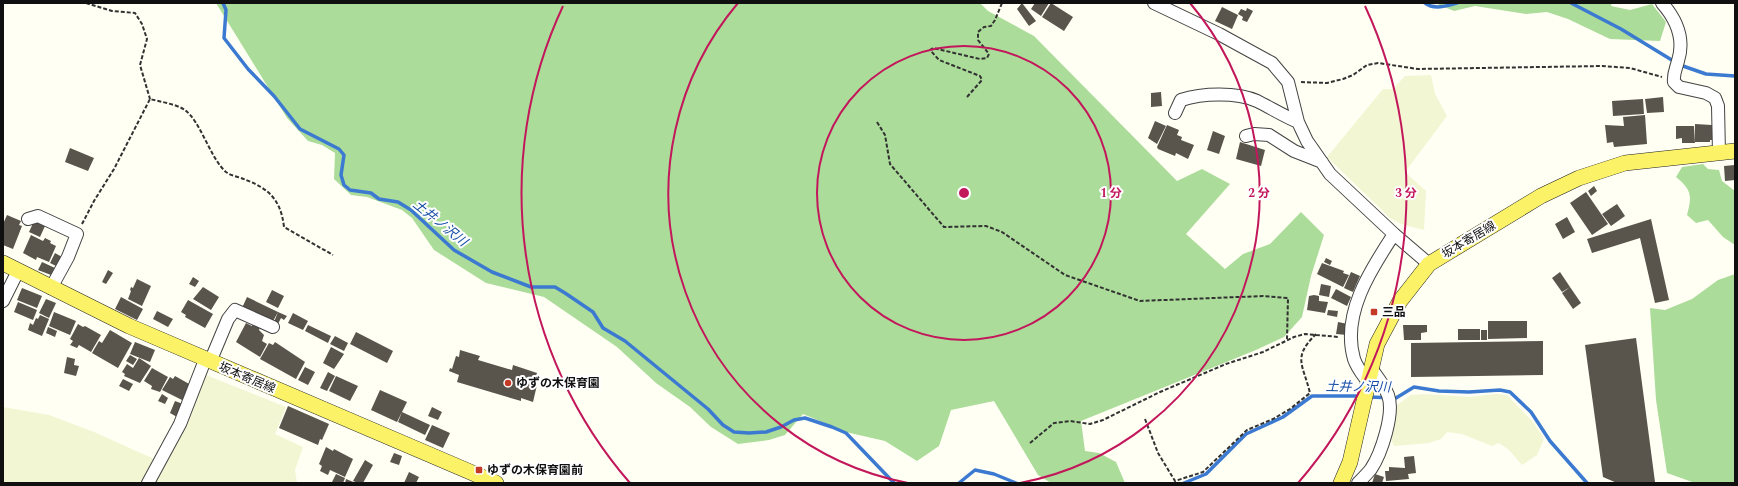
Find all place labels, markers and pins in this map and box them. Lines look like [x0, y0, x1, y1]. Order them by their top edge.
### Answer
centre of rings [957, 186, 971, 200]
place label: 三品 [1382, 303, 1406, 322]
marker: 三品 [1369, 307, 1379, 317]
place label: ゆずの木保育園 [516, 374, 600, 393]
marker: ゆずの木保育園 [503, 378, 513, 388]
place label: ゆずの木保育園前 [487, 461, 583, 480]
marker: ゆずの木保育園前 [474, 465, 484, 475]

